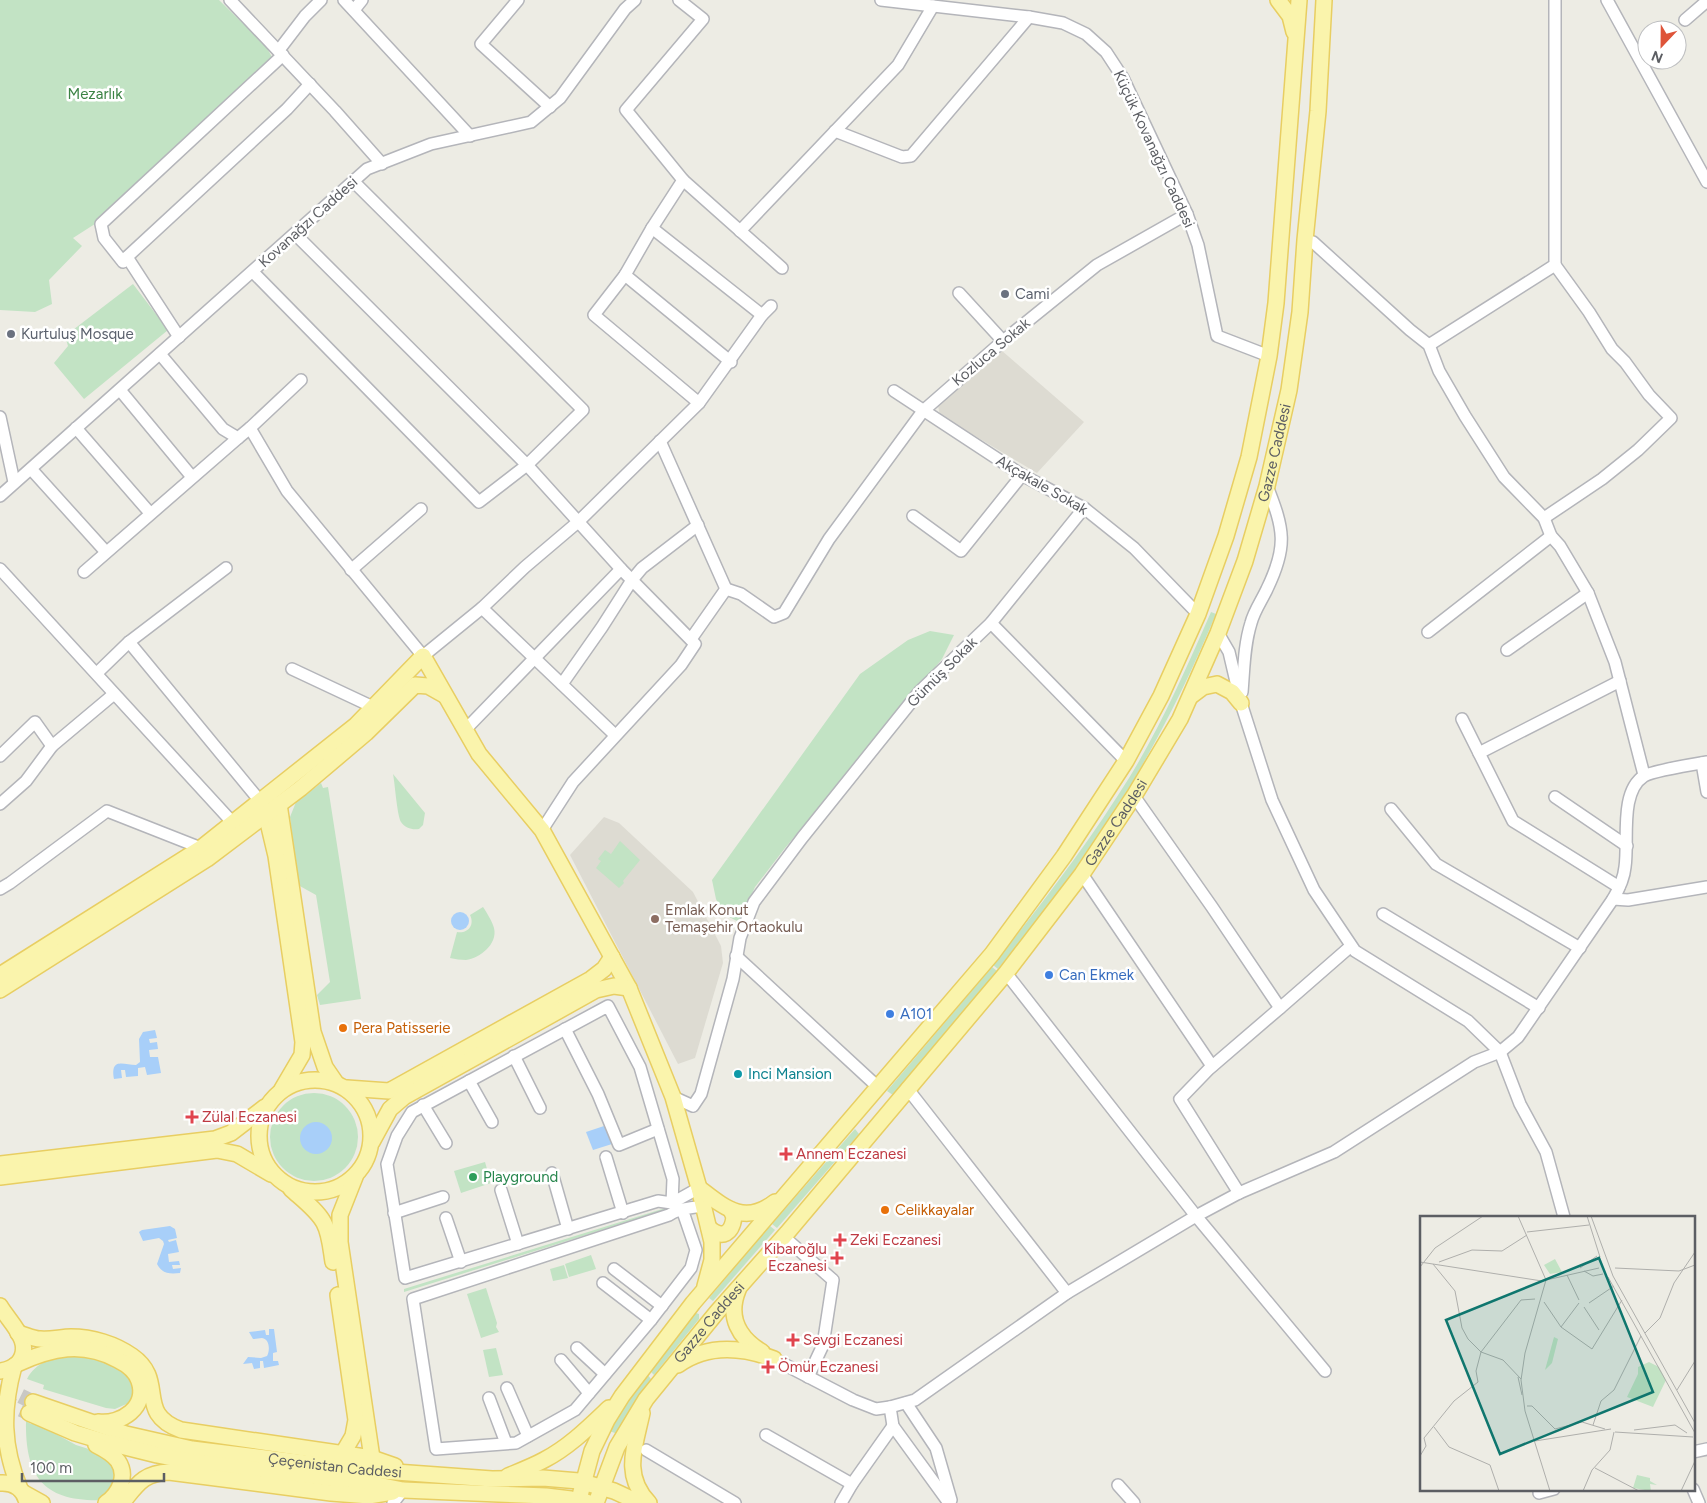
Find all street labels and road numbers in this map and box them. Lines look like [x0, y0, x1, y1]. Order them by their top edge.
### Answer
street label: Küçük Kovanağzı Caddesi [1110, 67, 1198, 231]
street label: Kovanağzı Caddesi [255, 173, 361, 271]
street label: Kozluca Sokak [948, 314, 1034, 390]
street label: Gazze Caddesi [1254, 402, 1295, 504]
street label: Akçakale Sokak [993, 451, 1092, 519]
street label: Gümüş Sokak [903, 633, 981, 711]
street label: Gazze Caddesi [1081, 776, 1151, 870]
street label: Gazze Caddesi [670, 1278, 748, 1367]
street label: Çeçenistan Caddesi [267, 1449, 402, 1481]

